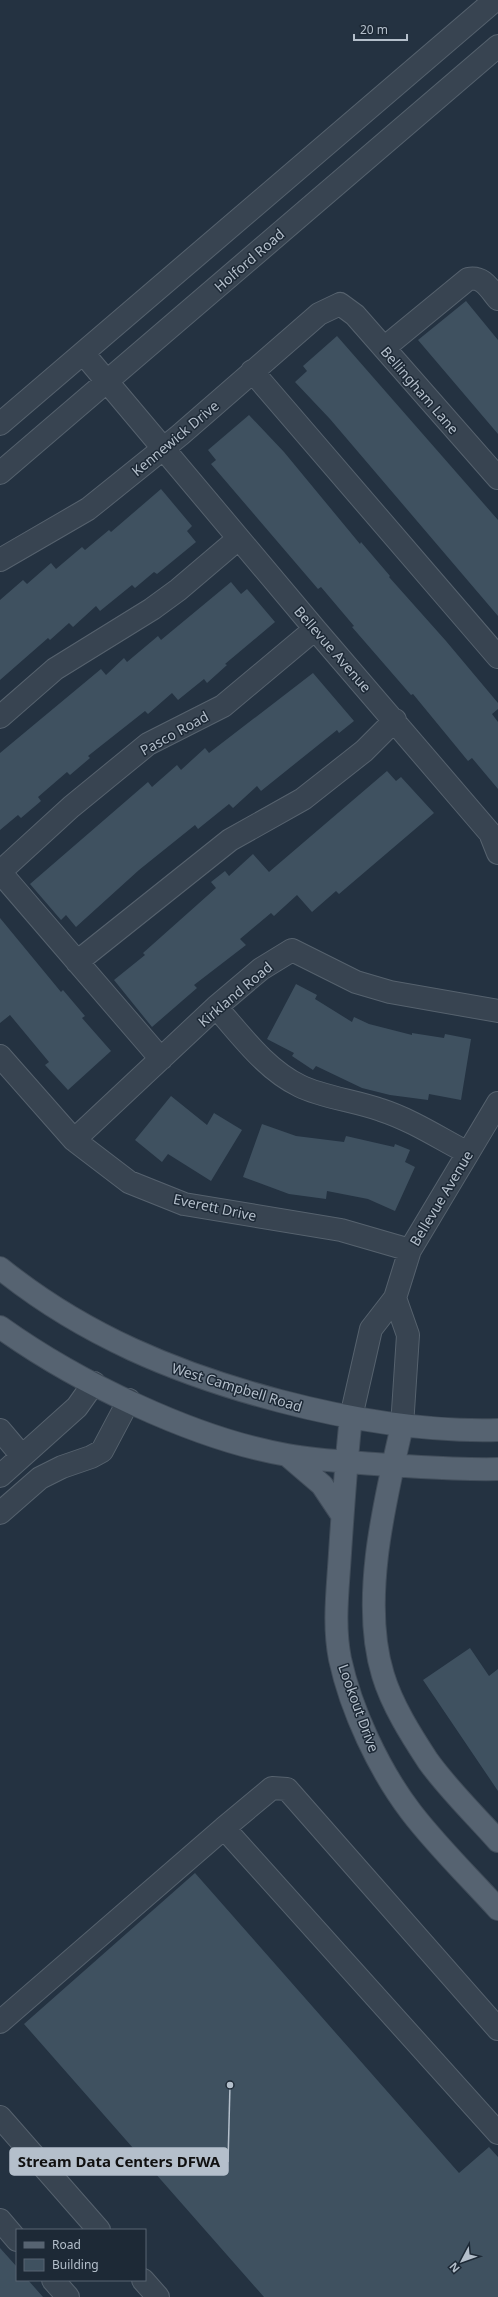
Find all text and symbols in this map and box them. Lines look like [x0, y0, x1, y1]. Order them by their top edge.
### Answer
scale bar [354, 16, 407, 42]
text: 20 m [360, 21, 388, 38]
street label: Holford Road [210, 224, 288, 296]
street label: Bellingham Lane [377, 342, 463, 438]
street label: Kennewick Drive [127, 396, 223, 480]
street label: Bellevue Avenue [290, 602, 376, 696]
street label: Pasco Road [136, 706, 212, 760]
street label: Kirkland Road [194, 957, 276, 1031]
street label: Bellevue Avenue [405, 1147, 477, 1249]
street label: Everett Drive [172, 1189, 258, 1225]
street label: West Campbell Road [169, 1358, 305, 1416]
street label: Lookout Drive [334, 1661, 384, 1755]
callout: Stream Data Centers DFWA [10, 2148, 228, 2175]
text: Stream Data Centers DFWA [18, 2151, 221, 2171]
legend [16, 2229, 146, 2281]
text: Road [52, 2236, 81, 2253]
north arrow [442, 2241, 482, 2281]
text: Building [52, 2256, 99, 2273]
text: N [445, 2260, 463, 2276]

